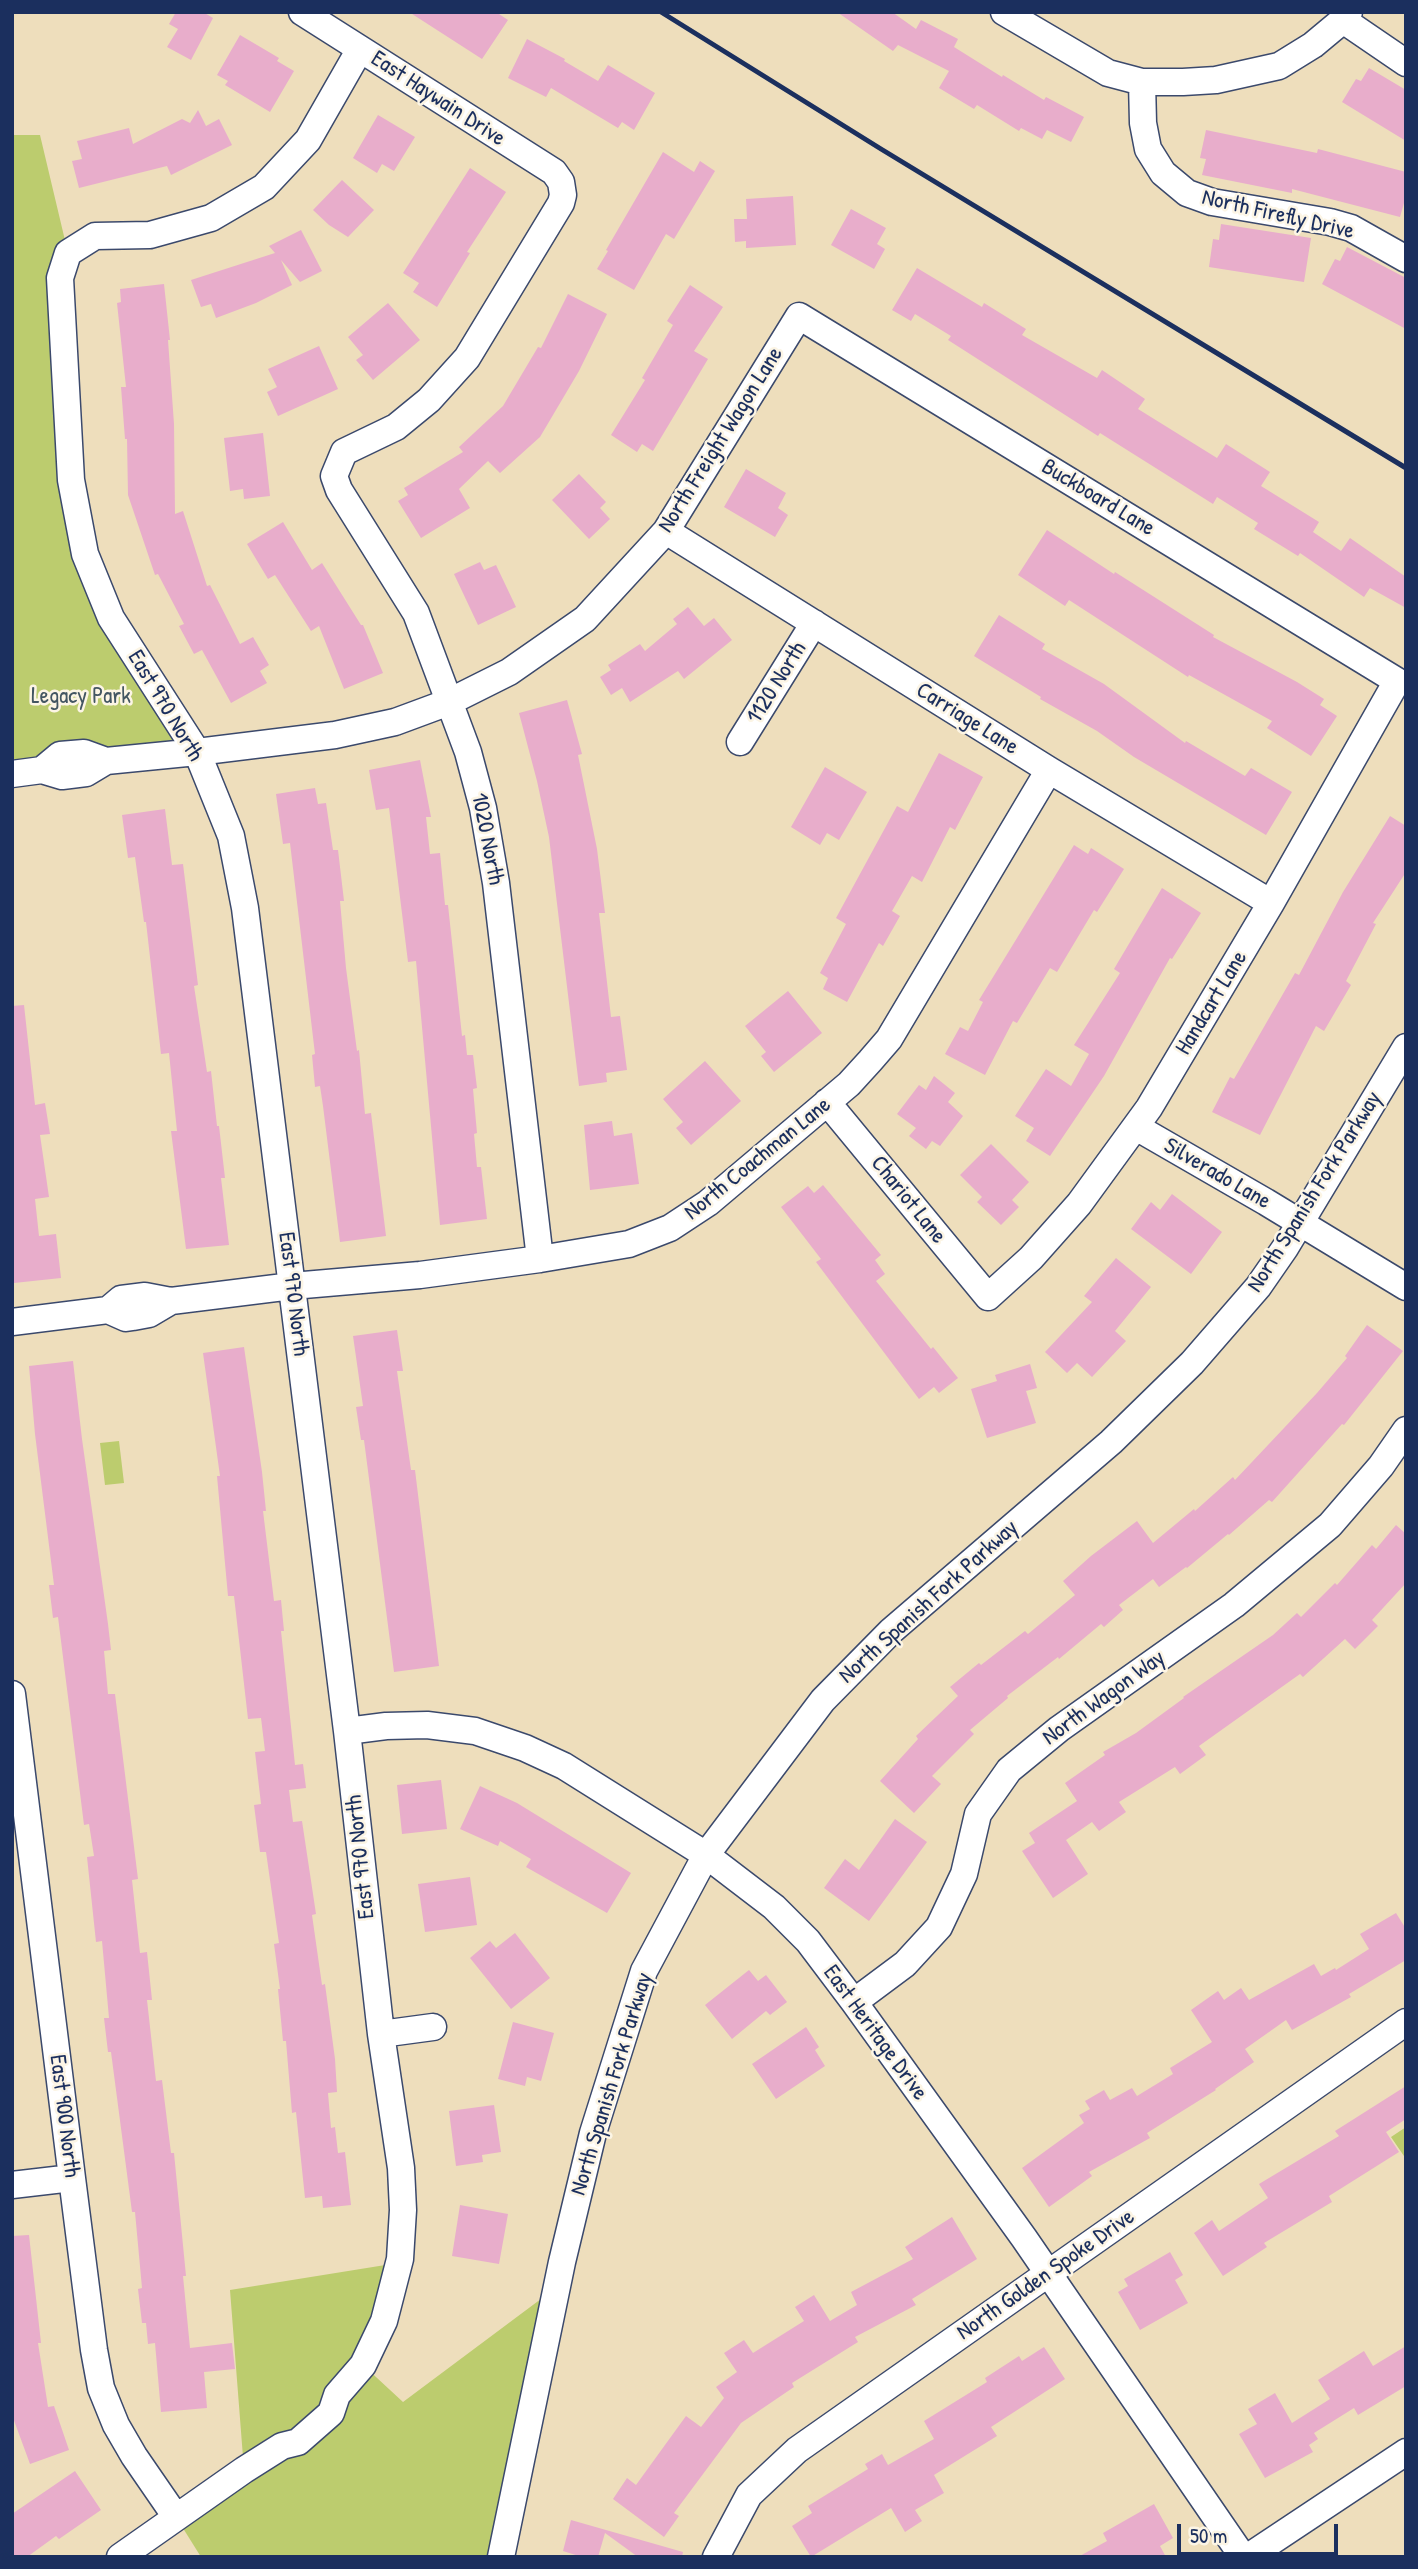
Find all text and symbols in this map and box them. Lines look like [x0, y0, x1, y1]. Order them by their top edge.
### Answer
street label: East Haywain Drive [366, 45, 510, 153]
street label: North Firefly Drive [1199, 184, 1357, 246]
street label: North Freight Wagon Lane [653, 342, 789, 538]
street label: Buckboard Lane [1036, 453, 1160, 543]
street label: 1120 North [741, 637, 813, 729]
street label: East 970 North [121, 645, 209, 767]
street label: Carriage Lane [911, 677, 1023, 761]
park label: Legacy Park [31, 683, 131, 711]
street label: 1020 North [465, 791, 509, 887]
street label: Handcart Lane [1170, 946, 1254, 1060]
street label: North Spanish Fork Parkway [1242, 1087, 1388, 1297]
street label: North Coachman Lane [679, 1092, 837, 1226]
street label: Silverado Lane [1159, 1132, 1275, 1216]
street label: Chariot Lane [864, 1151, 952, 1249]
street label: East 970 North [272, 1230, 314, 1358]
street label: North Spanish Fork Parkway [834, 1514, 1024, 1690]
street label: North Wagon Way [1037, 1644, 1171, 1752]
street label: East 970 North [341, 1794, 381, 1920]
street label: East Heritage Drive [817, 1960, 933, 2106]
street label: North Spanish Fork Parkway [565, 1969, 659, 2199]
street label: East 900 North [43, 2053, 85, 2179]
street label: North Golden Spoke Drive [952, 2203, 1140, 2347]
scale bar [1180, 2510, 1341, 2554]
text: 50 m [1190, 2521, 1227, 2550]

